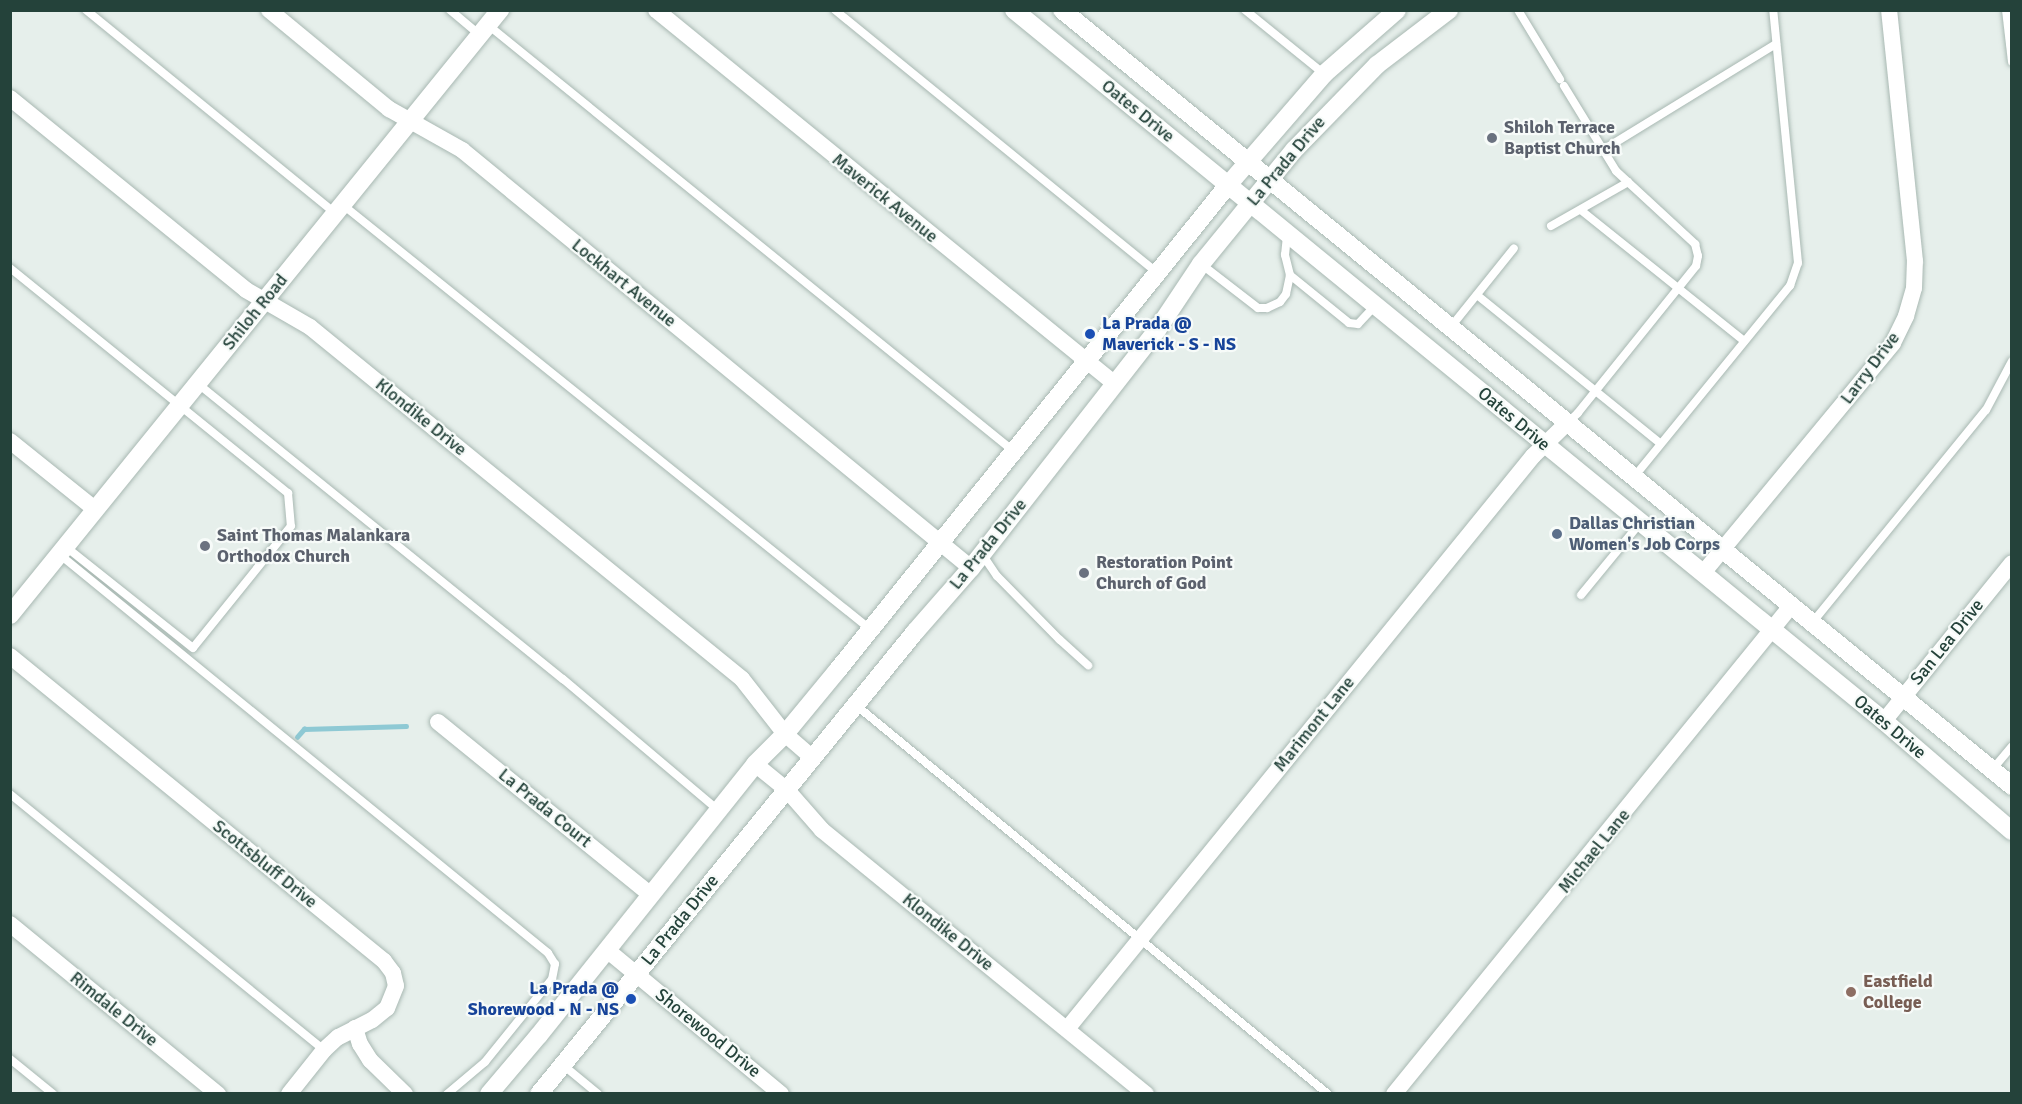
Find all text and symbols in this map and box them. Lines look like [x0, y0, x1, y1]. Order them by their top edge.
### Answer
street label: Oates Drive [1097, 75, 1179, 147]
street label: La Prada Drive [1242, 112, 1330, 210]
place label: Shiloh Terrace Baptist Church [1504, 117, 1621, 160]
marker: Shiloh Terrace Baptist Church [1485, 131, 1499, 145]
street label: Maverick Avenue [828, 149, 942, 247]
street label: Lockhart Avenue [567, 234, 681, 332]
street label: Shiloh Road [218, 270, 292, 354]
place label: La Prada @ Maverick - S - NS [1102, 313, 1236, 356]
marker: La Prada @ Maverick - S - NS [1083, 327, 1097, 341]
street label: Larry Drive [1836, 328, 1904, 408]
street label: Klondike Drive [371, 374, 471, 460]
street label: Oates Drive [1473, 383, 1555, 455]
street label: La Prada Drive [945, 494, 1031, 594]
place label: Dallas Christian Women's Job Corps [1569, 513, 1720, 556]
place label: Saint Thomas Malankara Orthodox Church [217, 525, 410, 568]
marker: Dallas Christian Women's Job Corps [1550, 527, 1564, 541]
marker: Saint Thomas Malankara Orthodox Church [198, 539, 212, 553]
place label: Restoration Point Church of God [1096, 552, 1233, 594]
marker: Restoration Point Church of God [1077, 566, 1091, 580]
street label: San Lea Drive [1906, 595, 1988, 689]
street label: Marimont Lane [1269, 672, 1359, 776]
street label: Oates Drive [1849, 691, 1931, 763]
street label: La Prada Court [494, 764, 596, 852]
street label: Michael Lane [1553, 805, 1635, 897]
street label: Scottsbluff Drive [208, 815, 322, 913]
street label: La Prada Drive [637, 870, 723, 970]
street label: Klondike Drive [898, 889, 998, 975]
street label: Rimdale Drive [66, 967, 162, 1051]
place label: Eastfield College [1863, 971, 1933, 1014]
place label: La Prada @ Shorewood - N - NS [468, 978, 619, 1020]
street label: Shorewood Drive [651, 984, 765, 1082]
marker: Eastfield College [1844, 985, 1858, 999]
marker: La Prada @ Shorewood - N - NS [624, 992, 638, 1006]

